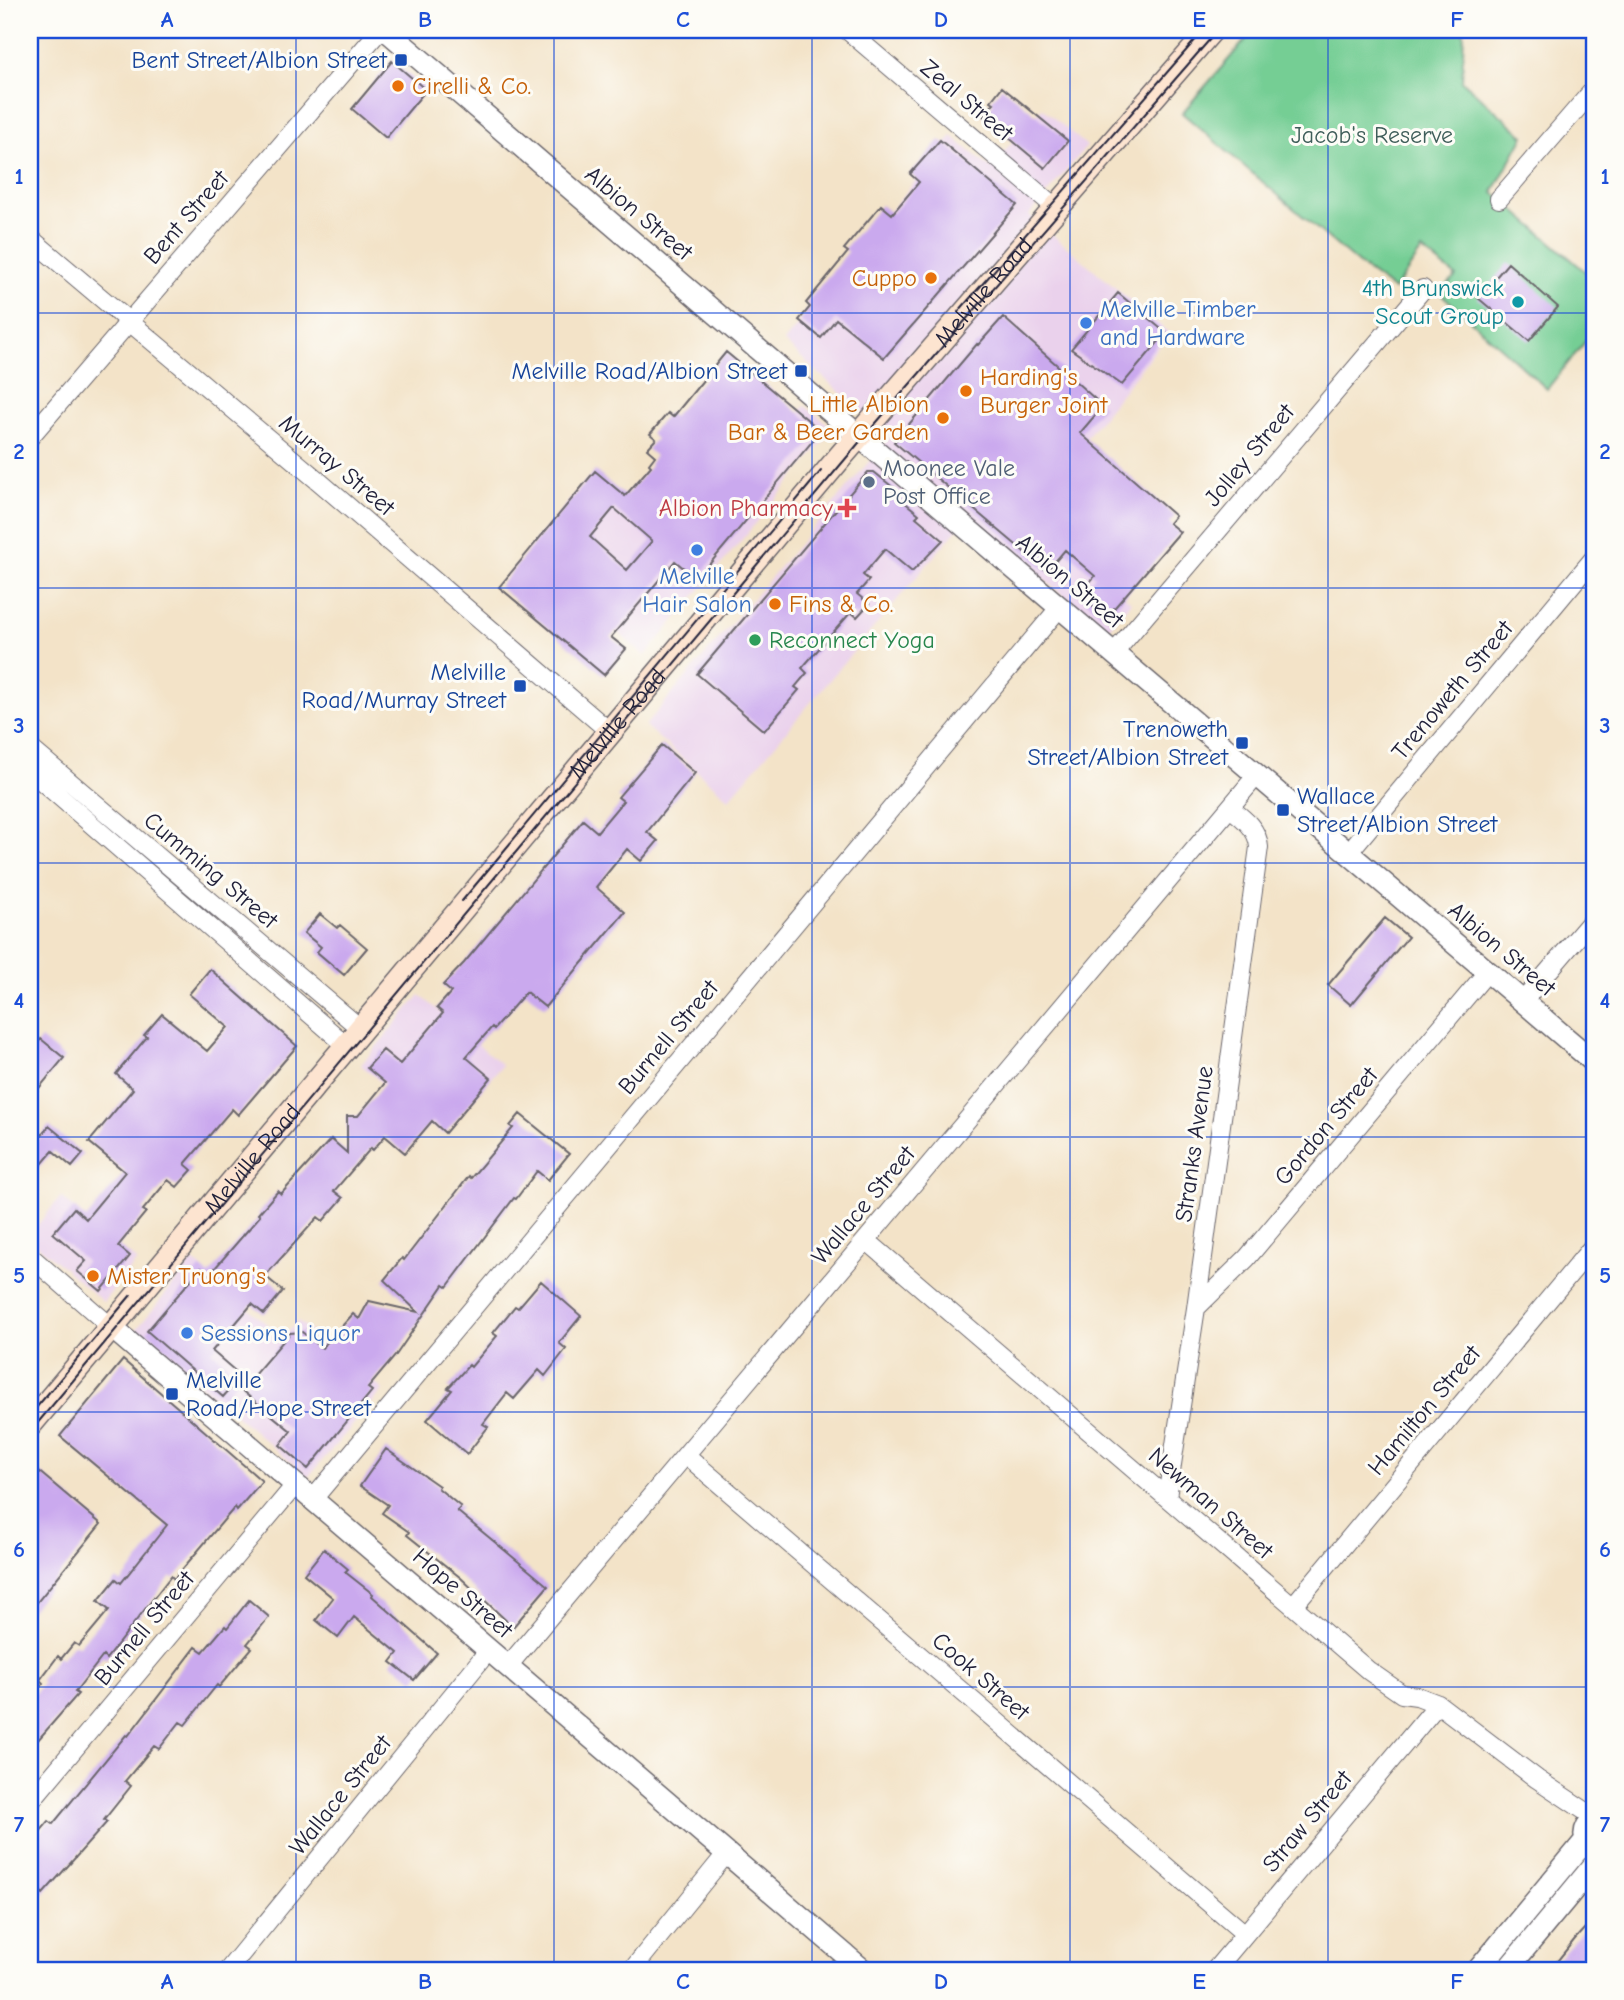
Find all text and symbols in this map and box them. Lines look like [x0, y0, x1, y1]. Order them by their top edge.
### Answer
text: A [161, 6, 174, 33]
text: B [418, 6, 432, 33]
text: C [676, 6, 690, 33]
text: D [934, 6, 948, 33]
text: E [1192, 6, 1206, 33]
text: F [1450, 6, 1464, 33]
place label: Bent Street/Albion Street [131, 46, 388, 74]
marker: Bent Street/Albion Street [393, 52, 409, 68]
street label: Zeal Street [915, 53, 1020, 147]
place label: Cirelli & Co. [412, 72, 531, 100]
marker: Cirelli & Co. [390, 78, 406, 94]
park label: Jacob's Reserve [1291, 121, 1453, 149]
street label: Albion Street [580, 160, 699, 267]
text: 1 [14, 163, 24, 190]
text: 1 [1600, 163, 1610, 190]
street label: Bent Street [138, 164, 235, 270]
street label: Melville Road [928, 232, 1038, 352]
place label: Cuppo [852, 264, 917, 292]
marker: Cuppo [923, 270, 939, 286]
place label: 4th Brunswick Scout Group [1362, 274, 1504, 330]
marker: 4th Brunswick Scout Group [1510, 294, 1526, 310]
place label: Melville Timber and Hardware [1100, 295, 1256, 351]
marker: Melville Timber and Hardware [1078, 315, 1094, 331]
place label: Melville Road/Albion Street [511, 357, 788, 385]
marker: Melville Road/Albion Street [793, 363, 809, 379]
place label: Harding's Burger Joint [980, 363, 1109, 419]
marker: Harding's Burger Joint [958, 383, 974, 399]
place label: Little Albion Bar & Beer Garden [728, 390, 929, 446]
street label: Jolley Street [1198, 397, 1301, 512]
street label: Murray Street [274, 409, 401, 522]
marker: Little Albion Bar & Beer Garden [935, 410, 951, 426]
text: 2 [13, 438, 25, 465]
text: 2 [1599, 438, 1611, 465]
place label: Moonee Vale Post Office [883, 454, 1015, 510]
marker: Moonee Vale Post Office [861, 474, 877, 490]
place label: Albion Pharmacy [659, 494, 833, 522]
marker: Albion Pharmacy [839, 500, 855, 516]
street label: Albion Street [1011, 528, 1130, 635]
marker: Melville Hair Salon [689, 542, 705, 558]
place label: Melville Hair Salon [642, 562, 752, 618]
place label: Fins & Co. [789, 590, 894, 618]
marker: Fins & Co. [767, 596, 783, 612]
street label: Trenoweth Street [1386, 614, 1519, 765]
place label: Reconnect Yoga [769, 626, 935, 654]
marker: Reconnect Yoga [747, 632, 763, 648]
place label: Melville Road/Murray Street [302, 658, 507, 714]
street label: Melville Road [563, 663, 671, 784]
marker: Melville Road/Murray Street [512, 678, 528, 694]
text: 3 [13, 712, 25, 739]
text: 3 [1599, 712, 1611, 739]
place label: Trenoweth Street/Albion Street [1028, 715, 1229, 771]
marker: Trenoweth Street/Albion Street [1234, 735, 1250, 751]
place label: Wallace Street/Albion Street [1297, 782, 1499, 838]
marker: Wallace Street/Albion Street [1275, 802, 1291, 818]
street label: Cumming Street [138, 806, 285, 935]
street label: Albion Street [1443, 896, 1562, 1003]
street label: Burnell Street [612, 973, 725, 1100]
text: 4 [14, 987, 25, 1014]
text: 4 [1600, 987, 1611, 1014]
street label: Gordon Street [1269, 1060, 1384, 1191]
street label: Stranks Avenue [1169, 1064, 1219, 1224]
street label: Melville Road [198, 1098, 306, 1220]
street label: Wallace Street [805, 1139, 921, 1270]
text: 5 [13, 1262, 25, 1289]
place label: Mister Truong's [107, 1262, 266, 1290]
text: 5 [1599, 1262, 1611, 1289]
marker: Mister Truong's [85, 1268, 101, 1284]
place label: Sessions Liquor [201, 1319, 360, 1347]
marker: Sessions Liquor [179, 1325, 195, 1341]
street label: Hamilton Street [1362, 1339, 1487, 1480]
place label: Melville Road/Hope Street [186, 1366, 372, 1422]
marker: Melville Road/Hope Street [164, 1386, 180, 1402]
street label: Newman Street [1143, 1441, 1280, 1565]
text: 6 [13, 1536, 25, 1563]
text: 6 [1599, 1536, 1611, 1563]
street label: Hope Street [407, 1542, 519, 1645]
street label: Burnell Street [88, 1564, 201, 1691]
street label: Cook Street [927, 1626, 1036, 1727]
street label: Wallace Street [283, 1729, 398, 1861]
street label: Straw Street [1256, 1764, 1358, 1878]
text: 7 [14, 1811, 25, 1838]
text: 7 [1600, 1811, 1611, 1838]
text: A [161, 1968, 174, 1995]
text: B [418, 1968, 432, 1995]
text: C [676, 1968, 690, 1995]
text: D [934, 1968, 948, 1995]
text: E [1192, 1968, 1206, 1995]
text: F [1450, 1968, 1464, 1995]

